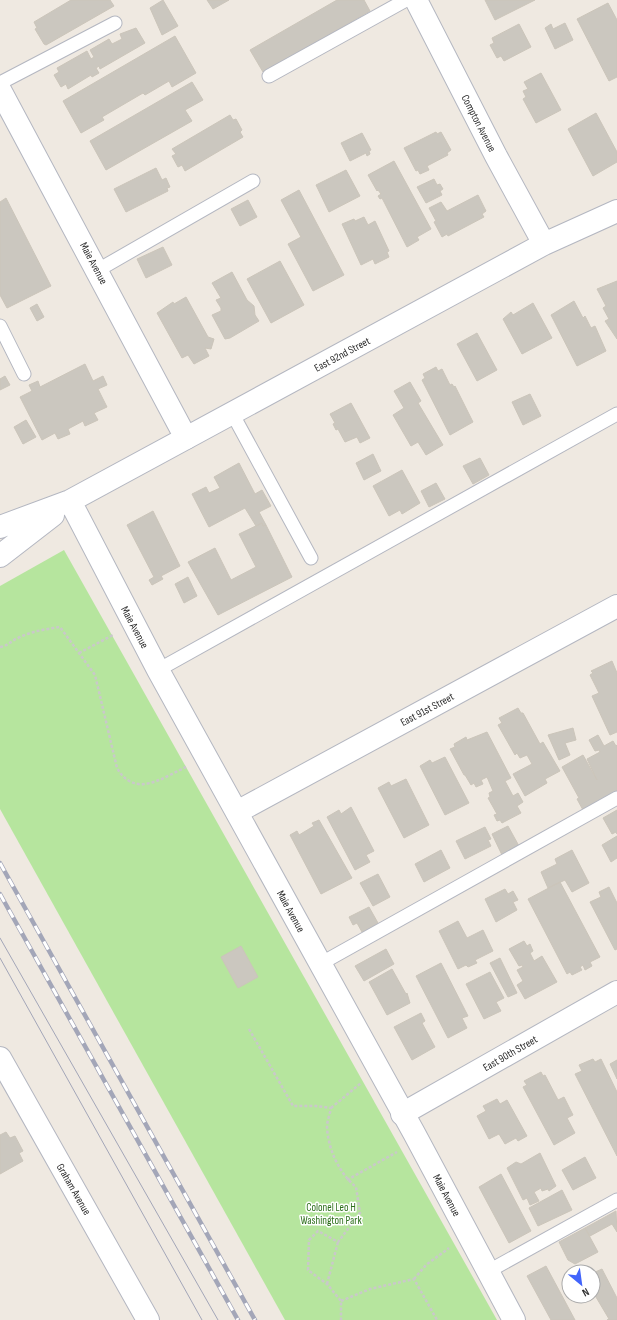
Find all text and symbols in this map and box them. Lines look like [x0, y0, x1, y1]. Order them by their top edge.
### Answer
street label: Compton Avenue [459, 92, 499, 154]
street label: Maie Avenue [77, 240, 110, 287]
street label: East 92nd Street [312, 334, 373, 375]
street label: Maie Avenue [118, 604, 151, 651]
street label: East 91st Street [398, 690, 457, 729]
street label: Maie Avenue [274, 888, 307, 934]
street label: East 90th Street [481, 1032, 540, 1074]
street label: Graham Avenue [54, 1161, 94, 1217]
street label: Maie Avenue [430, 1172, 463, 1219]
park label: Colonel Leo H Washington Park [300, 1201, 362, 1227]
north arrow [561, 1264, 601, 1304]
text: N [580, 1285, 591, 1299]

